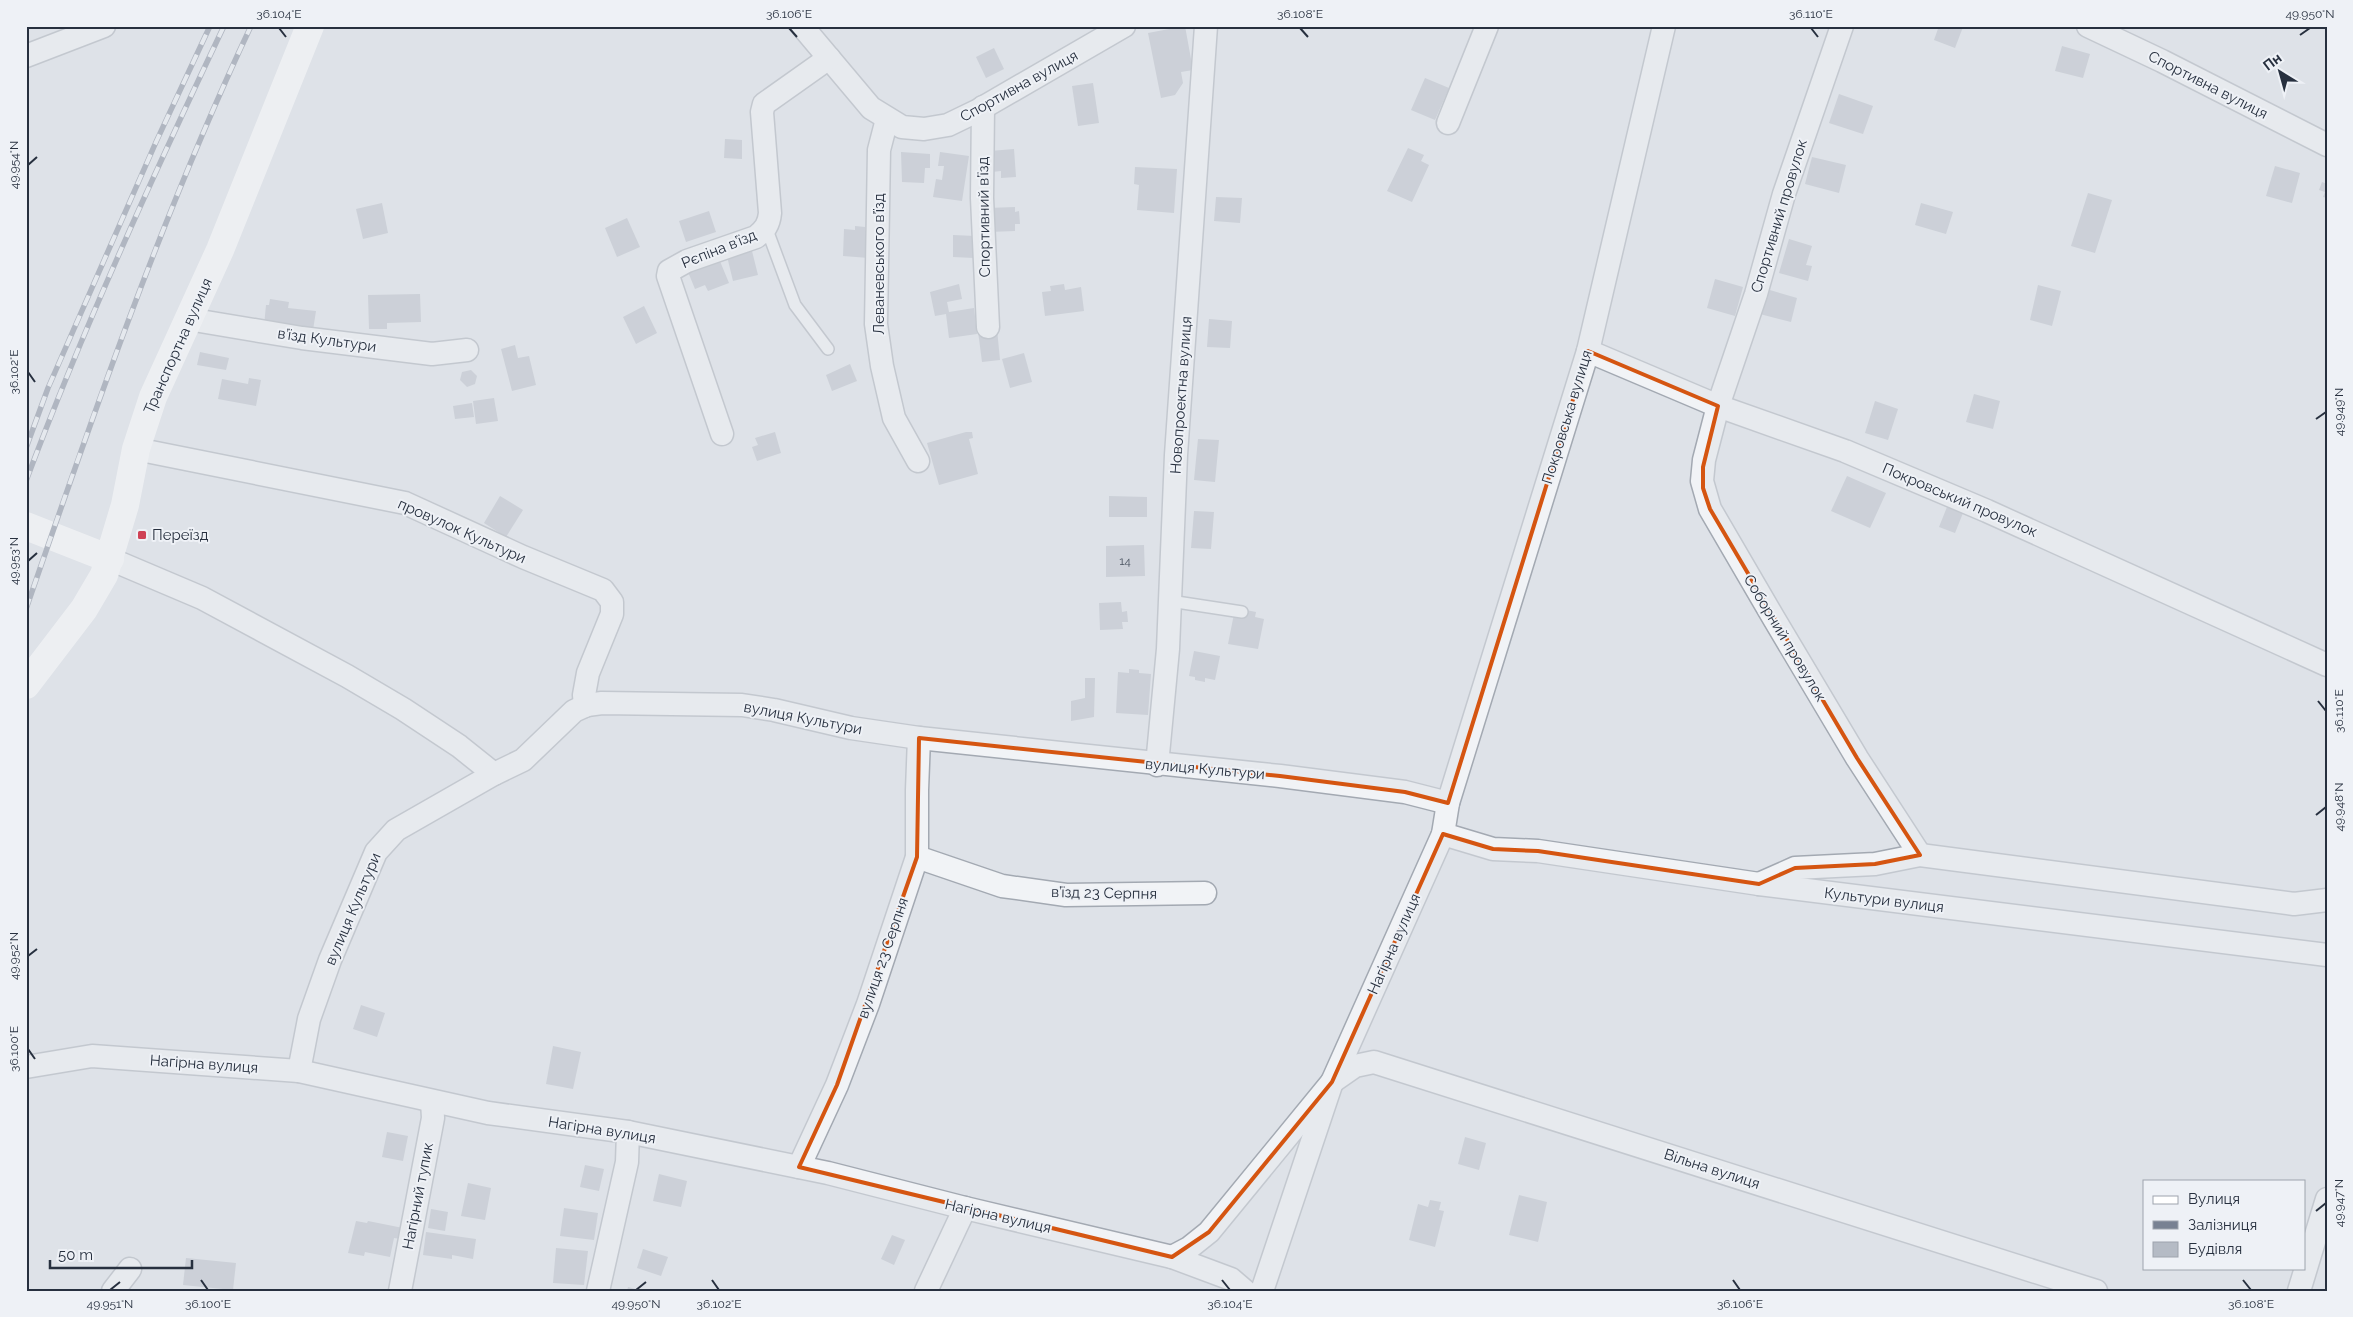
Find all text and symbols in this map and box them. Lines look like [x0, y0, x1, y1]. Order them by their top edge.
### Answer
text: 36.104°E [256, 7, 302, 21]
text: 36.106°E [766, 7, 812, 21]
text: 36.108°E [1277, 7, 1323, 21]
text: 36.110°E [1789, 7, 1833, 21]
text: 49.950°N [2286, 7, 2334, 21]
street label: Спортивна вулиця [957, 46, 1081, 126]
street label: Спортивна вулиця [2145, 47, 2271, 123]
north arrow [2256, 48, 2306, 98]
text: Пн [2260, 50, 2284, 74]
street label: Спортивний провулок [1747, 137, 1811, 295]
text: 49.954°N [7, 141, 21, 189]
street label: Спортивний в’їзд [974, 156, 994, 277]
street label: Леваневського в’їзд [870, 193, 888, 335]
street label: Рєпіна в’їзд [679, 226, 759, 272]
street label: Транспортна вулиця [140, 275, 216, 417]
street label: Новопроектна вулиця [1167, 316, 1195, 474]
street label: в’їзд Культури [277, 324, 377, 356]
street label: Покровська вулиця [1538, 348, 1596, 486]
text: 36.102°E [7, 350, 21, 395]
text: 49.949°N [2332, 388, 2346, 436]
street label: Покровський провулок [1880, 459, 2040, 541]
street label: провулок Культури [395, 495, 529, 567]
place label: Переїзд [152, 526, 209, 544]
marker: Переїзд [136, 529, 148, 541]
text: 49.953°N [7, 537, 21, 585]
house number: 14 [1119, 554, 1131, 568]
street label: Соборний провулок [1740, 571, 1830, 705]
text: 36.110°E [2332, 689, 2346, 733]
street label: вулиця Культури [742, 698, 864, 738]
street label: вулиця Культури [1144, 755, 1266, 783]
text: 49.948°N [2332, 782, 2346, 832]
street label: вулиця Культури [321, 850, 385, 968]
street label: в’їзд 23 Серпня [1051, 883, 1157, 903]
street label: Культури вулиця [1823, 884, 1945, 916]
street label: Нагірна вулиця [1364, 891, 1424, 997]
street label: вулиця 23 Серпня [854, 895, 912, 1021]
text: 49.952°N [7, 932, 21, 980]
text: 36.100°E [7, 1026, 21, 1072]
street label: Нагірна вулиця [149, 1051, 259, 1077]
street label: Нагірна вулиця [547, 1113, 657, 1147]
street label: Нагірний тупик [399, 1141, 437, 1251]
street label: Вільна вулиця [1662, 1145, 1762, 1193]
text: 49.947°N [2332, 1179, 2346, 1227]
legend [2143, 1180, 2306, 1270]
text: Вулиця [2188, 1190, 2240, 1208]
street label: Нагірна вулиця [943, 1195, 1053, 1237]
text: Залізниця [2188, 1216, 2257, 1234]
scale bar [50, 1237, 192, 1269]
text: Будівля [2188, 1240, 2242, 1258]
text: 50 m [58, 1246, 93, 1264]
text: 49.951°N [87, 1297, 133, 1311]
text: 36.100°E [185, 1297, 231, 1311]
text: 49.950°N [612, 1297, 660, 1311]
text: 36.102°E [697, 1297, 742, 1311]
text: 36.104°E [1207, 1297, 1253, 1311]
text: 36.106°E [1717, 1297, 1763, 1311]
text: 36.108°E [2228, 1297, 2274, 1311]

